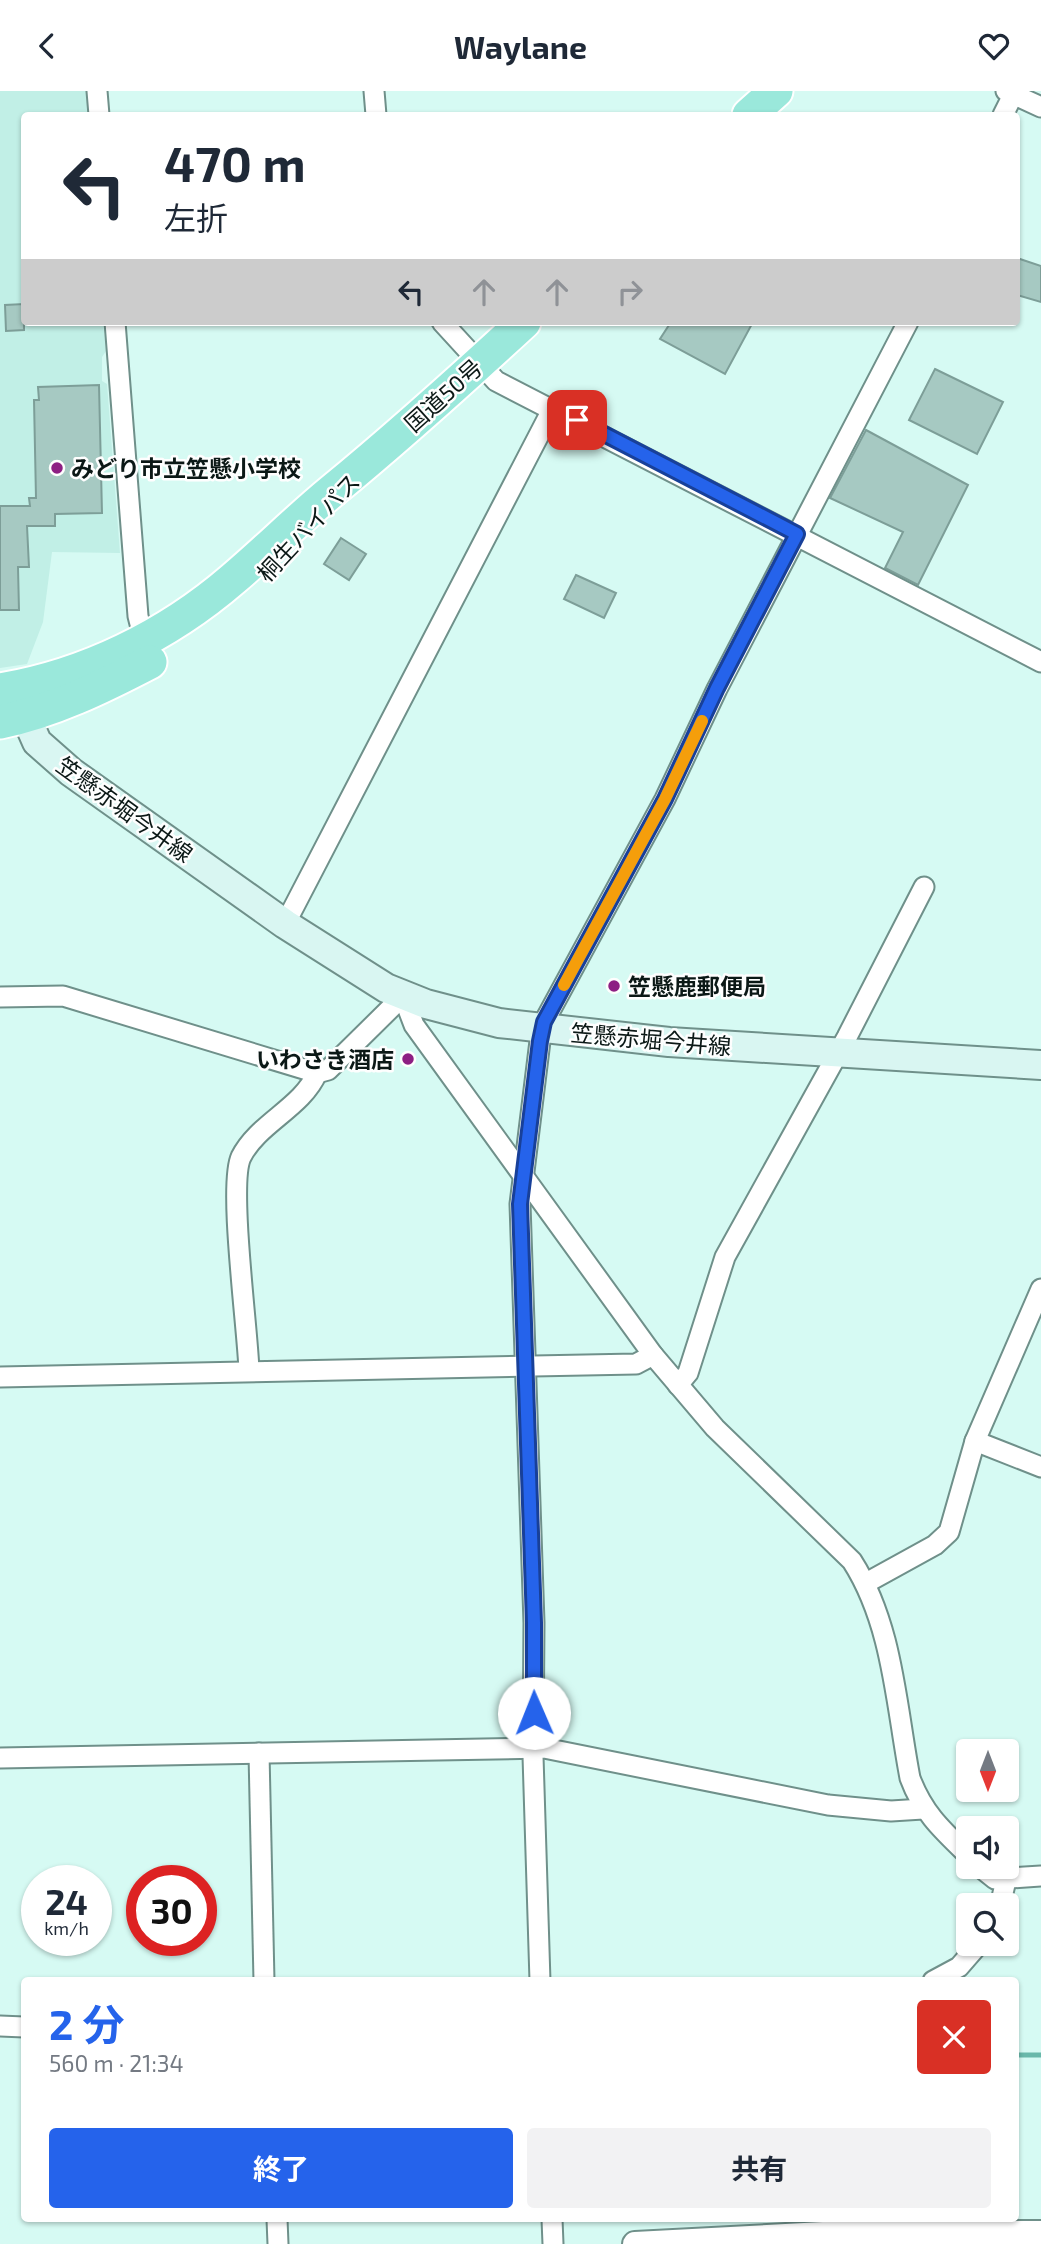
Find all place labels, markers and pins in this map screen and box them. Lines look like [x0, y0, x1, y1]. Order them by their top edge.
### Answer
pin [547, 390, 607, 450]
place label: みどり市立笠懸小学校 [71, 454, 301, 482]
marker: みどり市立笠懸小学校 [49, 460, 65, 476]
place label: 笠懸鹿郵便局 [628, 972, 766, 1000]
marker: 笠懸鹿郵便局 [606, 978, 622, 994]
place label: いわさき酒店 [256, 1045, 394, 1073]
marker: いわさき酒店 [400, 1051, 416, 1067]

